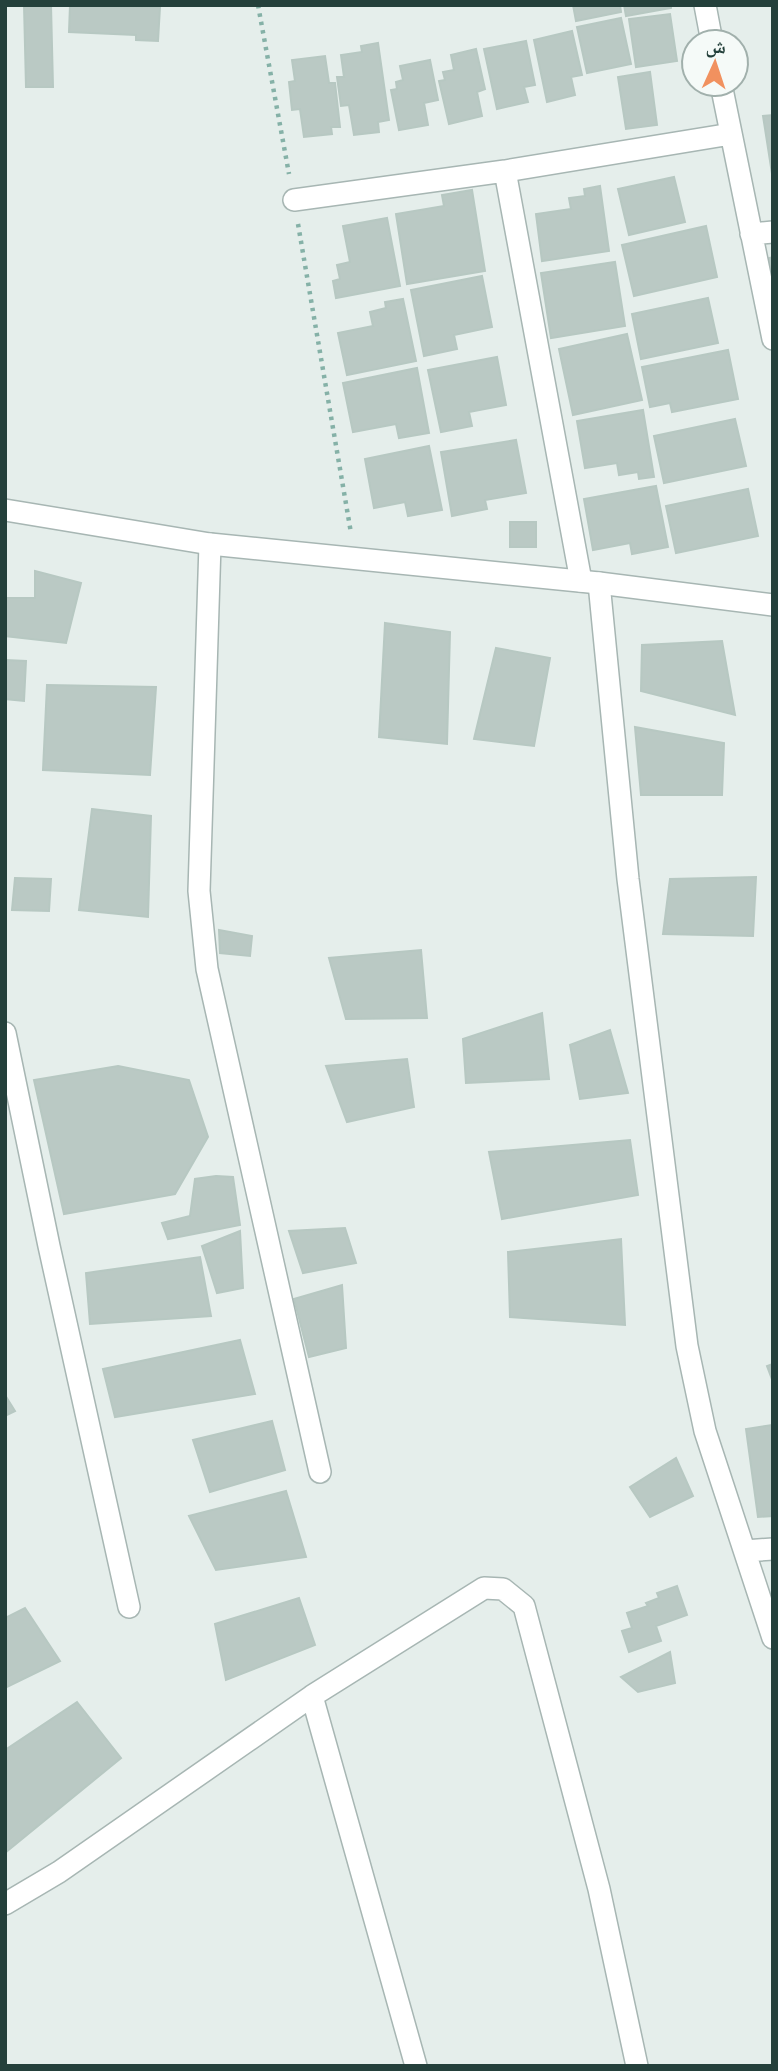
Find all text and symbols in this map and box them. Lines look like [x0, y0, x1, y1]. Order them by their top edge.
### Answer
north arrow [680, 28, 750, 98]
text: ش [705, 35, 727, 59]

